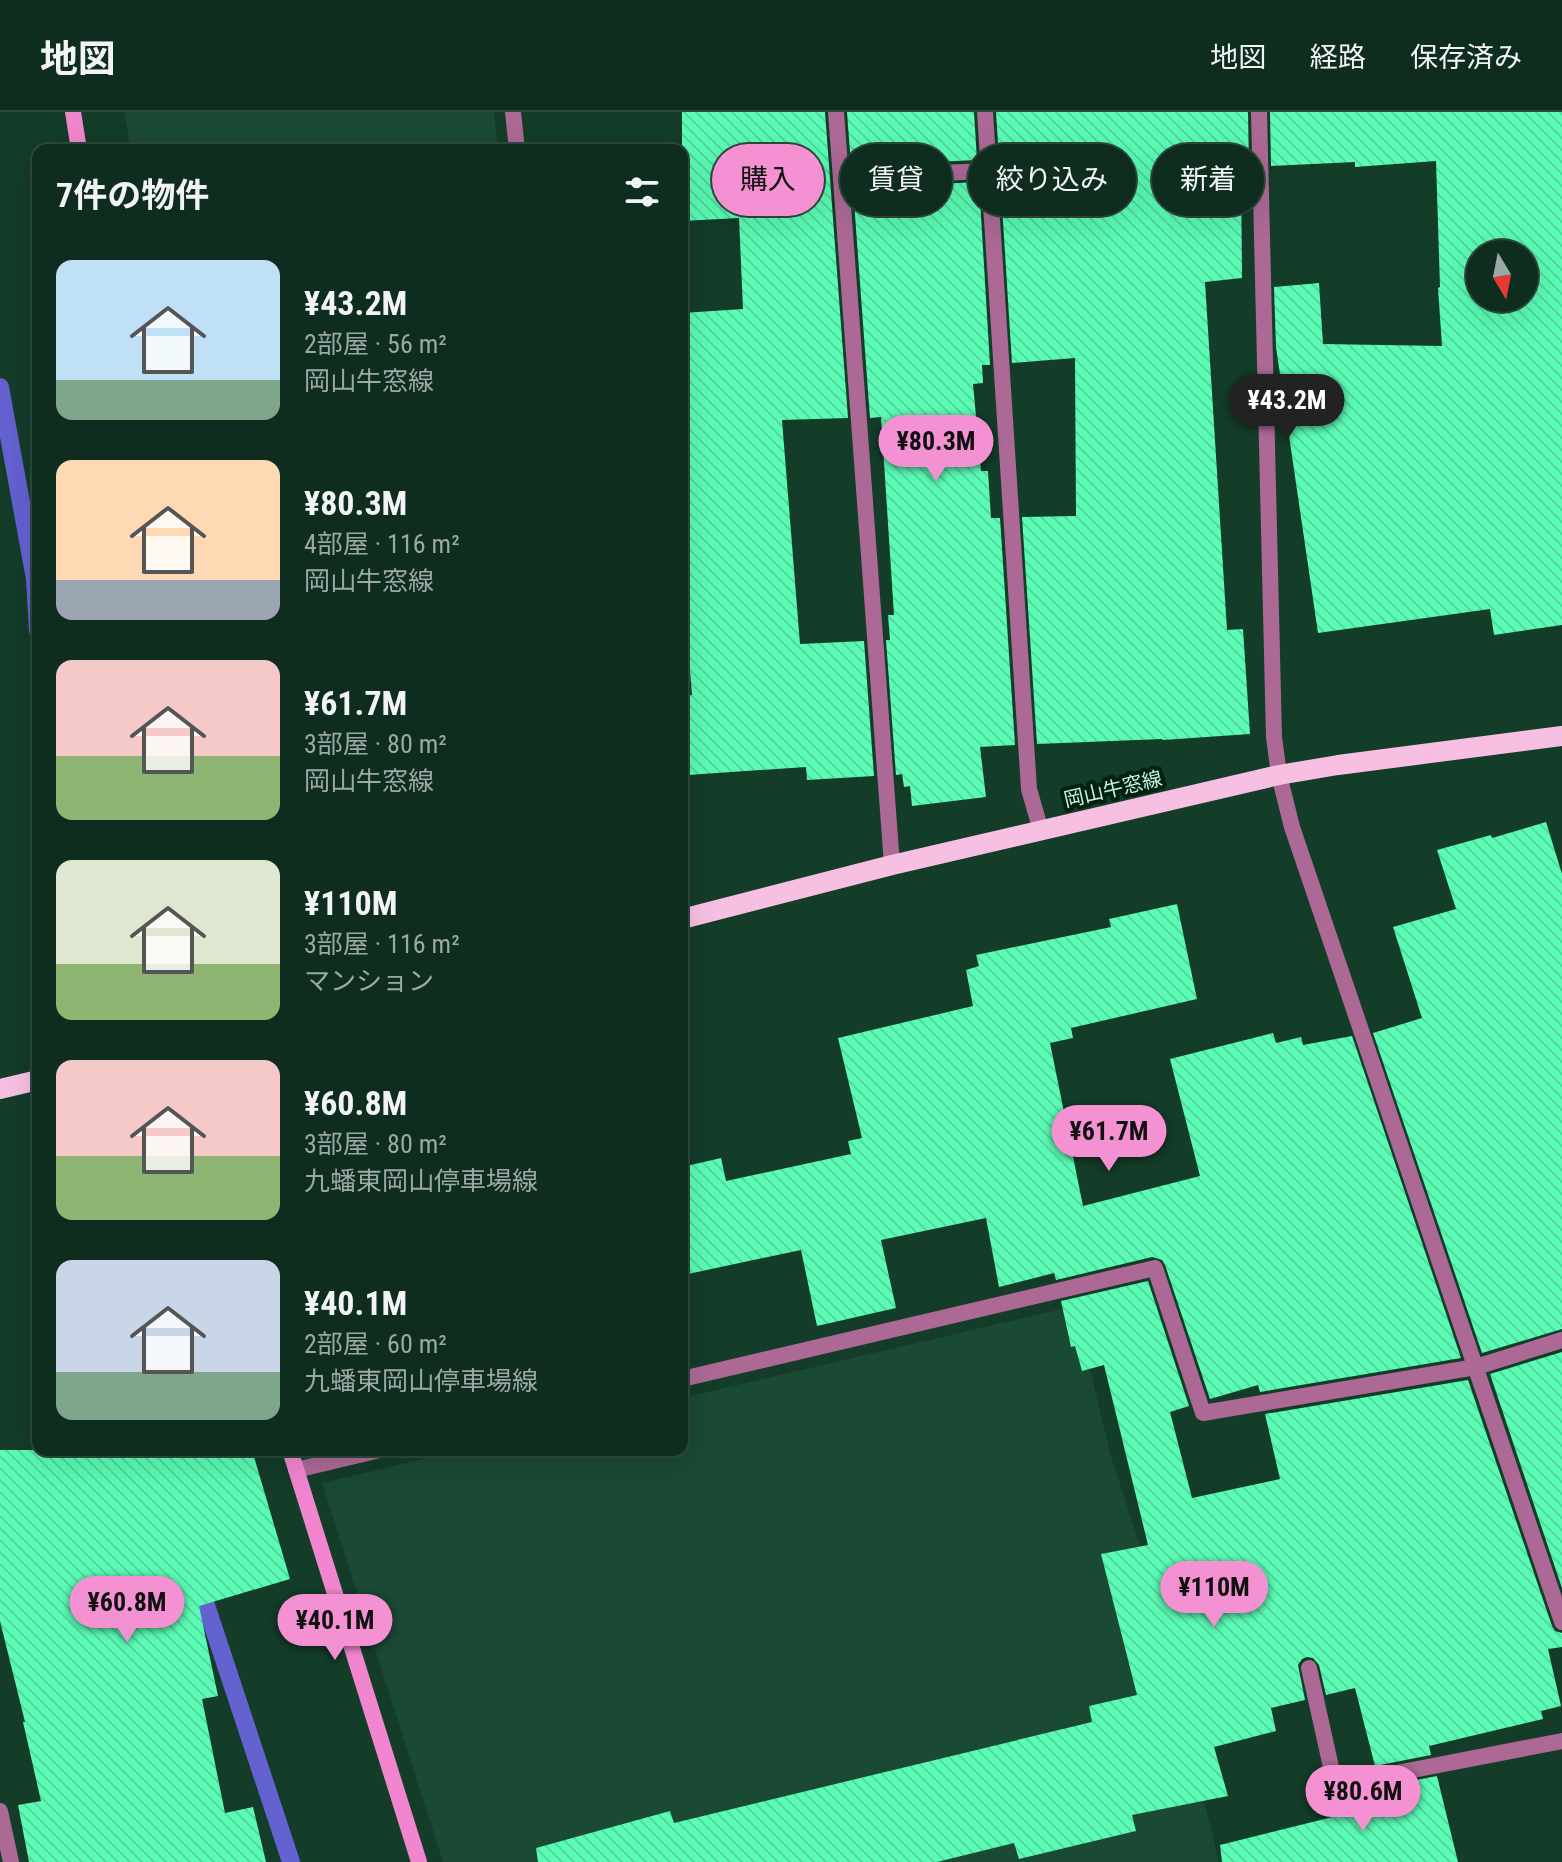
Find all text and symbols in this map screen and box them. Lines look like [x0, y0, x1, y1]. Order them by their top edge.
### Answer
text: 地図 [40, 37, 116, 81]
text: 地図 [1210, 41, 1266, 74]
text: 経路 [1310, 41, 1366, 74]
text: 保存済み [1410, 41, 1522, 74]
chip: 購入 [712, 144, 824, 216]
chip: 賃貸 [840, 144, 952, 216]
chip: 絞り込み [968, 144, 1136, 216]
chip: 新着 [1152, 144, 1264, 216]
icon: filters [620, 170, 664, 214]
text: 7件の物件 [56, 175, 209, 215]
north arrow [1466, 240, 1538, 312]
map controls [1466, 240, 1538, 312]
text: ¥43.2M [304, 283, 407, 323]
icon: home [120, 292, 216, 388]
text: 2部屋 · 56 m² [304, 329, 447, 359]
text: 岡山牛窓線 [304, 366, 434, 396]
pin: ¥43.2M [1222, 374, 1352, 442]
text: ¥43.2M [1247, 385, 1327, 415]
pin: ¥80.3M [871, 415, 1001, 483]
text: ¥80.3M [896, 426, 976, 456]
text: ¥80.3M [304, 483, 407, 523]
icon: home [120, 492, 216, 588]
text: 4部屋 · 116 m² [304, 529, 460, 559]
text: 岡山牛窓線 [304, 566, 434, 596]
text: ¥61.7M [304, 683, 407, 723]
icon: home [120, 692, 216, 788]
text: 3部屋 · 80 m² [304, 729, 447, 759]
text: 岡山牛窓線 [304, 766, 434, 796]
street label: 岡山牛窓線 [1062, 766, 1164, 812]
text: ¥110M [304, 883, 397, 923]
icon: home [120, 892, 216, 988]
text: 3部屋 · 116 m² [304, 929, 460, 959]
text: マンション [304, 966, 434, 996]
text: ¥60.8M [304, 1083, 407, 1123]
icon: home [120, 1092, 216, 1188]
pin: ¥61.7M [1044, 1105, 1174, 1173]
text: ¥61.7M [1069, 1116, 1149, 1146]
text: 3部屋 · 80 m² [304, 1129, 447, 1159]
text: 九蟠東岡山停車場線 [304, 1166, 538, 1196]
text: ¥40.1M [304, 1283, 407, 1323]
icon: home [120, 1292, 216, 1388]
text: 2部屋 · 60 m² [304, 1329, 447, 1359]
text: 九蟠東岡山停車場線 [304, 1366, 538, 1396]
pin: ¥110M [1158, 1561, 1270, 1629]
text: ¥110M [1178, 1572, 1250, 1602]
pin: ¥60.8M [62, 1576, 192, 1644]
text: ¥60.8M [87, 1587, 167, 1617]
pin: ¥40.1M [270, 1594, 400, 1662]
text: ¥40.1M [295, 1605, 375, 1635]
pin: ¥80.6M [1298, 1765, 1428, 1833]
text: ¥80.6M [1323, 1776, 1403, 1806]

